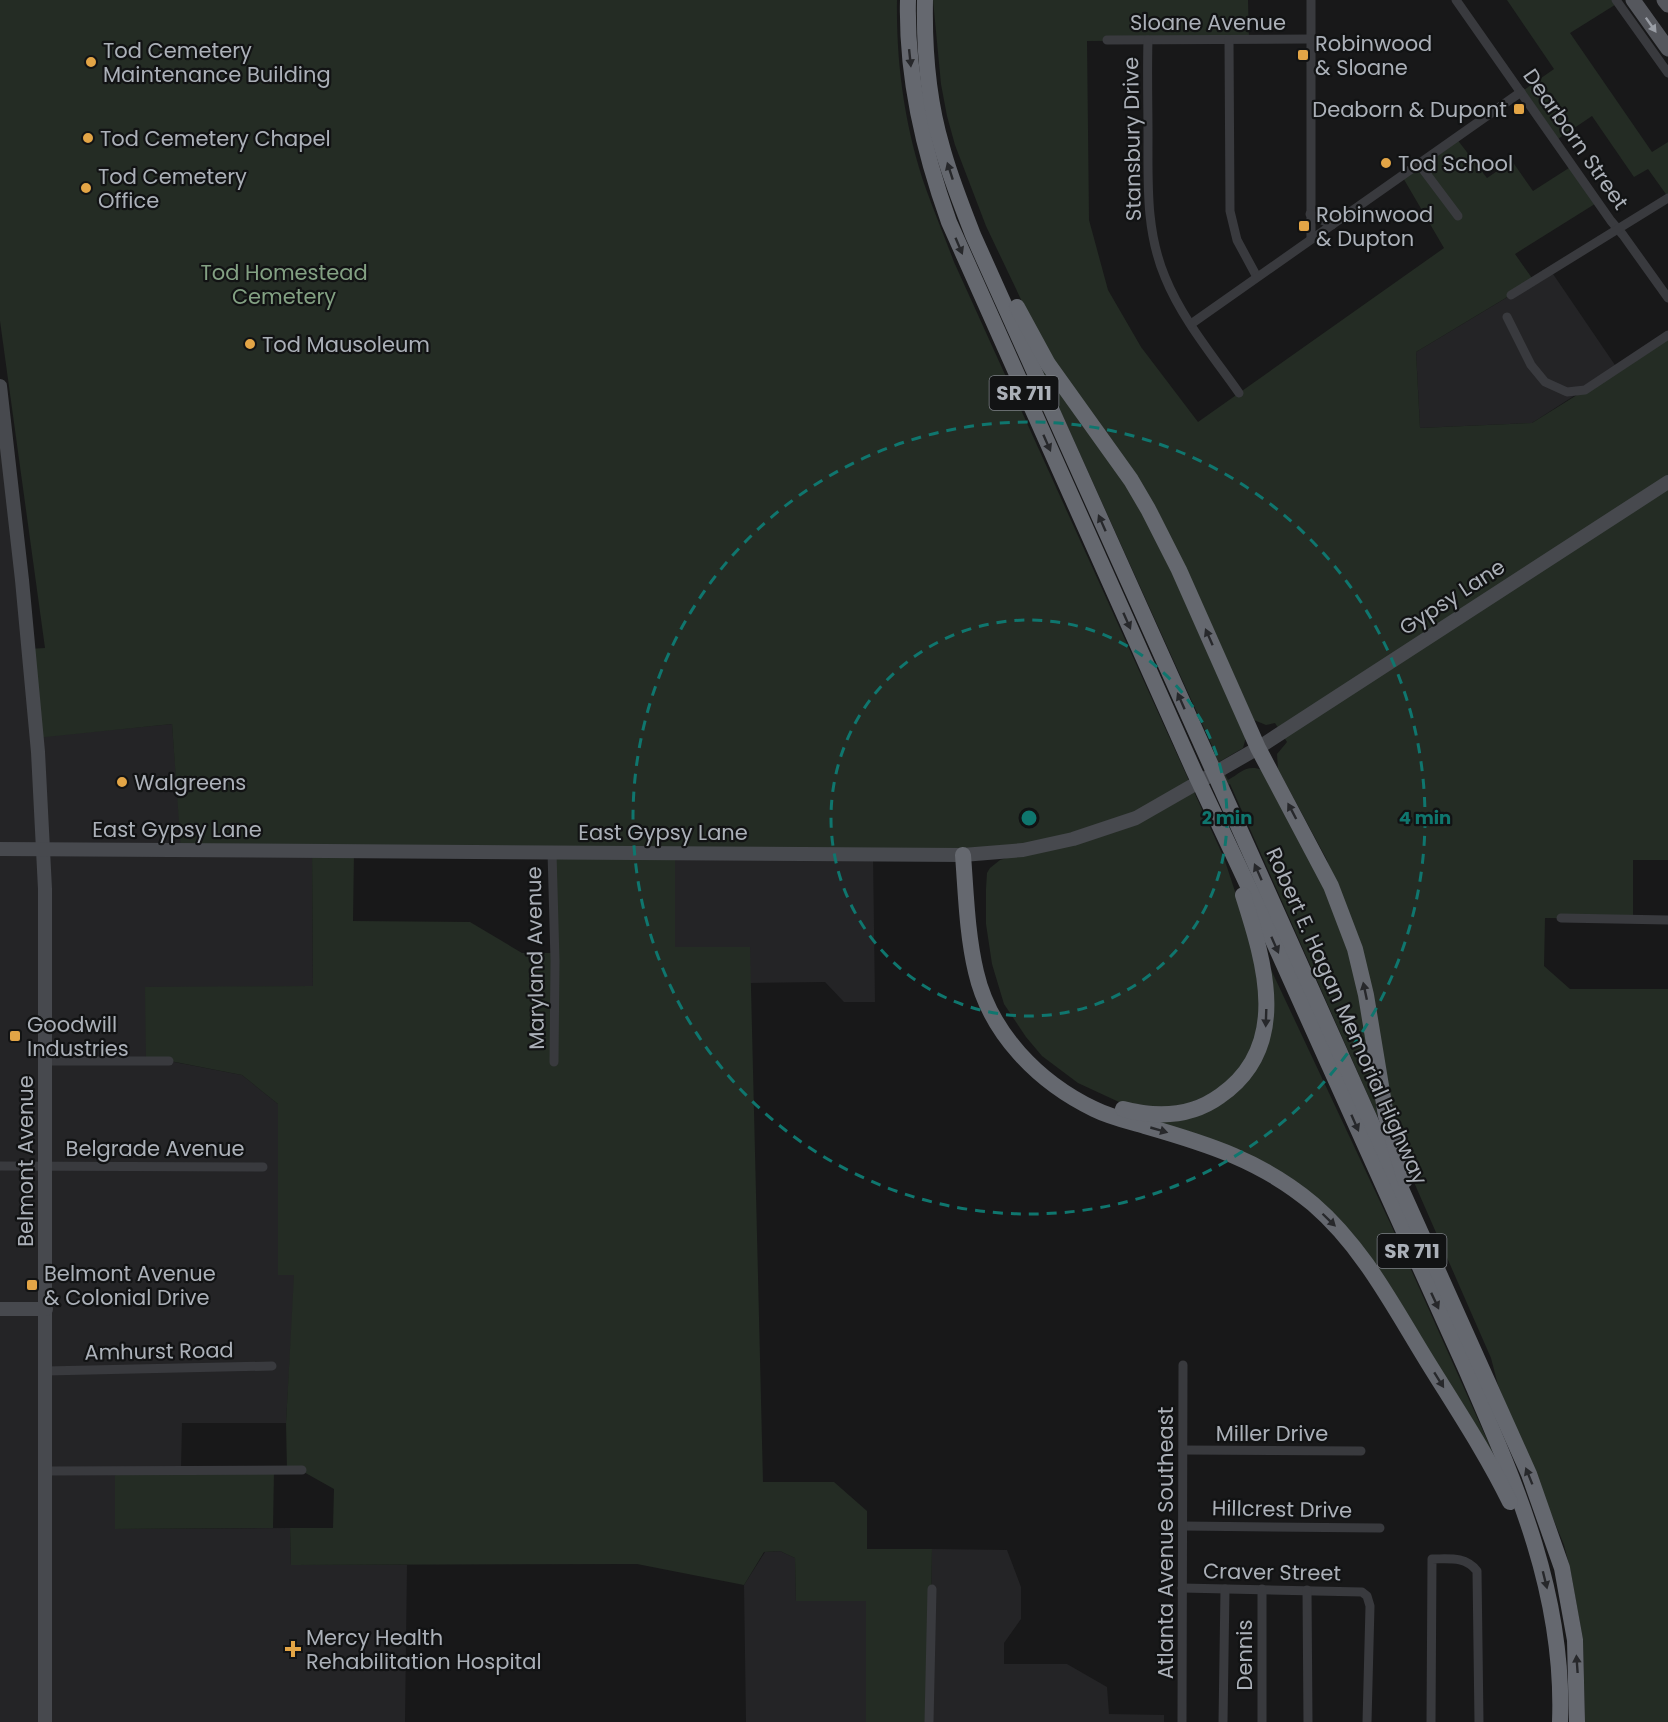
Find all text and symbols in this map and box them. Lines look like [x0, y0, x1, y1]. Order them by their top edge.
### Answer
street label: Sloane Avenue [1130, 8, 1286, 37]
one-way arrow [1644, 17, 1656, 32]
place label: Robinwood & Sloane [1315, 29, 1432, 82]
place label: Tod Cemetery Maintenance Building [103, 36, 331, 89]
marker: Robinwood & Sloane [1296, 48, 1310, 62]
one-way arrow [905, 49, 915, 68]
marker: Tod Cemetery Maintenance Building [84, 55, 98, 69]
street label: Stansbury Drive [1116, 57, 1148, 221]
street label: Dearborn Street [1517, 63, 1635, 215]
place label: Deaborn & Dupont [1312, 95, 1507, 124]
marker: Deaborn & Dupont [1512, 102, 1526, 116]
place label: Tod Cemetery Chapel [100, 124, 331, 153]
marker: Tod Cemetery Chapel [81, 131, 95, 145]
place label: Tod School [1398, 149, 1513, 178]
marker: Tod School [1379, 156, 1393, 170]
place label: Tod Cemetery Office [98, 162, 247, 215]
one-way arrow [944, 162, 954, 180]
marker: Tod Cemetery Office [79, 181, 93, 195]
place label: Robinwood & Dupton [1316, 200, 1433, 253]
marker: Robinwood & Dupton [1297, 219, 1311, 233]
one-way arrow [955, 237, 964, 255]
park label: Tod Homestead Cemetery [200, 258, 368, 311]
place label: Tod Mausoleum [262, 330, 430, 359]
marker: Tod Mausoleum [243, 337, 257, 351]
road number: SR 711 [990, 376, 1058, 410]
one-way arrow [1042, 435, 1052, 453]
one-way arrow [1097, 514, 1107, 532]
street label: Gypsy Lane [1394, 552, 1510, 642]
one-way arrow [1123, 613, 1132, 630]
one-way arrow [1204, 628, 1213, 646]
one-way arrow [1177, 693, 1186, 710]
place label: Walgreens [134, 768, 246, 797]
marker: Walgreens [115, 775, 129, 789]
one-way arrow [1287, 802, 1297, 819]
text: 2 min [1202, 805, 1252, 830]
text: 4 min [1399, 805, 1451, 830]
centre of rings [1019, 808, 1039, 828]
street label: East Gypsy Lane [92, 815, 262, 844]
street label: East Gypsy Lane [578, 818, 748, 847]
street label: Robert E. Hagan Memorial Highway [1259, 843, 1435, 1189]
one-way arrow [1254, 863, 1263, 880]
street label: Maryland Avenue [519, 866, 551, 1050]
one-way arrow [1270, 937, 1280, 955]
one-way arrow [1359, 981, 1369, 1000]
one-way arrow [1261, 1009, 1270, 1028]
place label: Goodwill Industries [27, 1010, 129, 1063]
marker: Goodwill Industries [8, 1029, 22, 1043]
street label: Belmont Avenue [11, 1075, 40, 1247]
one-way arrow [1350, 1115, 1360, 1133]
one-way arrow [1150, 1126, 1168, 1135]
street label: Belgrade Avenue [66, 1134, 244, 1163]
one-way arrow [1322, 1212, 1336, 1226]
road number: SR 711 [1378, 1234, 1446, 1268]
place label: Belmont Avenue & Colonial Drive [44, 1259, 216, 1312]
marker: Belmont Avenue & Colonial Drive [25, 1278, 39, 1292]
one-way arrow [1430, 1293, 1439, 1310]
street label: Amhurst Road [84, 1335, 234, 1367]
one-way arrow [1433, 1372, 1444, 1388]
street label: Atlanta Avenue Southeast [1151, 1407, 1180, 1679]
street label: Miller Drive [1216, 1419, 1328, 1448]
one-way arrow [1524, 1466, 1534, 1484]
street label: Hillcrest Drive [1212, 1493, 1352, 1525]
street label: Craver Street [1203, 1556, 1341, 1588]
one-way arrow [1541, 1571, 1551, 1589]
street label: Dennis [1230, 1620, 1259, 1690]
place label: Mercy Health Rehabilitation Hospital [306, 1623, 542, 1676]
marker: Mercy Health Rehabilitation Hospital [284, 1640, 302, 1658]
one-way arrow [1572, 1654, 1581, 1673]

